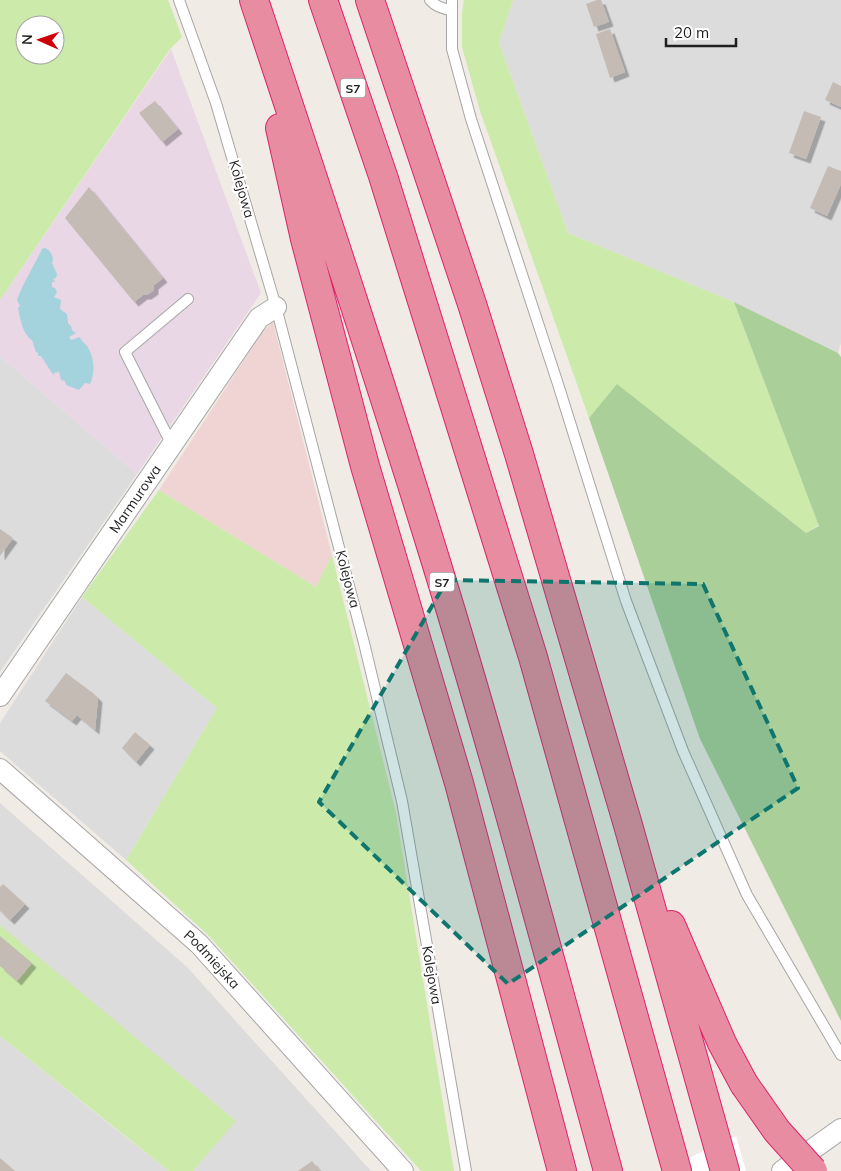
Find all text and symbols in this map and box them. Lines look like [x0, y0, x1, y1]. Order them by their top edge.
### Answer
north arrow [15, 15, 65, 65]
scale bar [666, 15, 736, 47]
text: 20 m [674, 23, 709, 42]
text: N [18, 34, 36, 45]
road number: S7 [340, 78, 366, 98]
street label: Kolejowa [225, 158, 259, 220]
street label: Marmurowa [105, 461, 165, 537]
street label: Kolejowa [332, 548, 364, 610]
road number: S7 [430, 572, 454, 592]
street label: Podmiejska [180, 926, 244, 993]
street label: Kolejowa [418, 944, 446, 1006]

